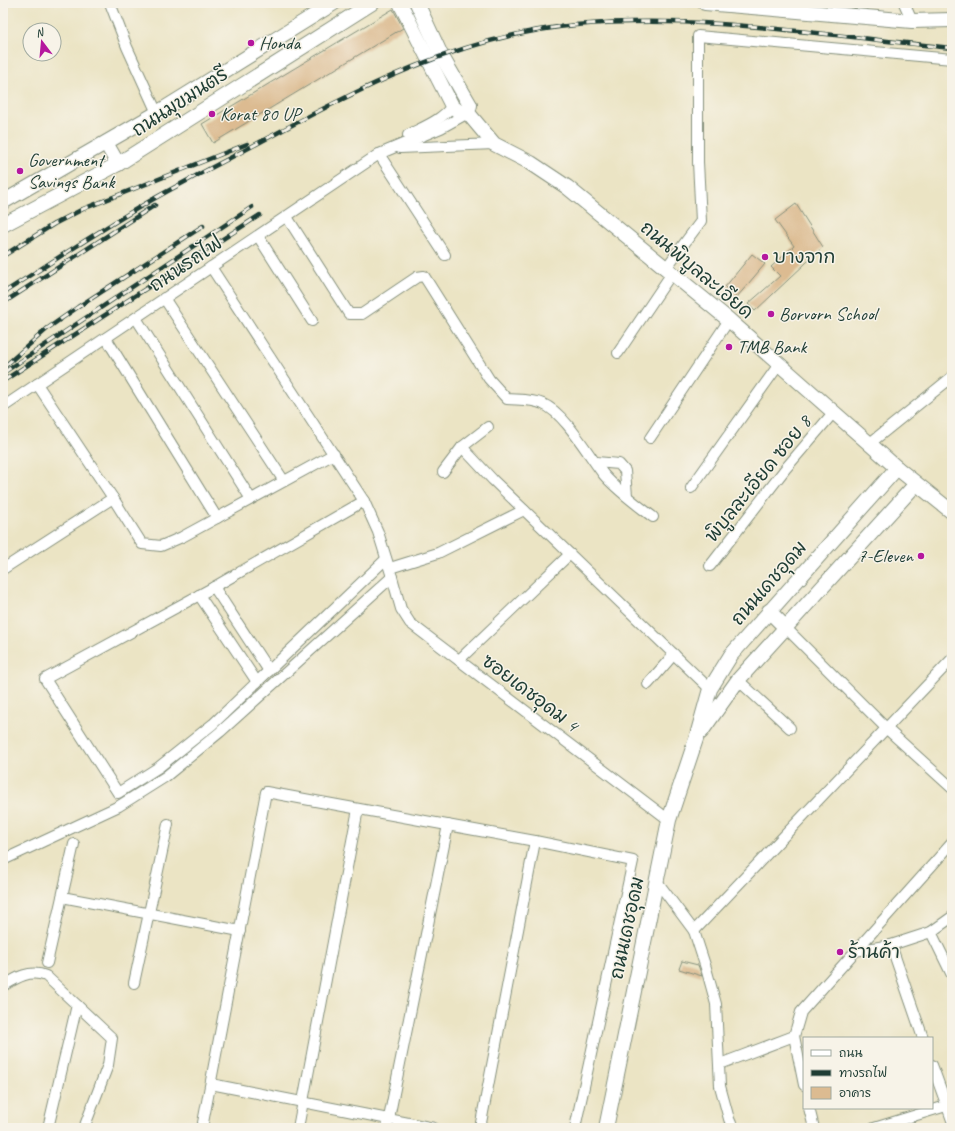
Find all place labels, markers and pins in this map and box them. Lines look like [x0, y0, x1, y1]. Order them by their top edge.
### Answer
place label: Honda [259, 31, 301, 55]
marker: Honda [246, 38, 256, 48]
place label: Korat 80 UP [220, 102, 303, 126]
marker: Korat 80 UP [207, 109, 217, 119]
place label: Government Savings Bank [28, 148, 116, 194]
marker: Government Savings Bank [15, 166, 25, 176]
place label: บางจาก [773, 245, 836, 269]
marker: บางจาก [760, 252, 770, 262]
place label: Borvorn School [779, 302, 880, 326]
marker: Borvorn School [766, 309, 776, 319]
place label: TMB Bank [737, 335, 807, 359]
marker: TMB Bank [724, 342, 734, 352]
place label: 7-Eleven [858, 544, 914, 568]
marker: 7-Eleven [916, 551, 926, 561]
place label: ร้านค้า [848, 940, 900, 964]
marker: ร้านค้า [835, 947, 845, 957]

